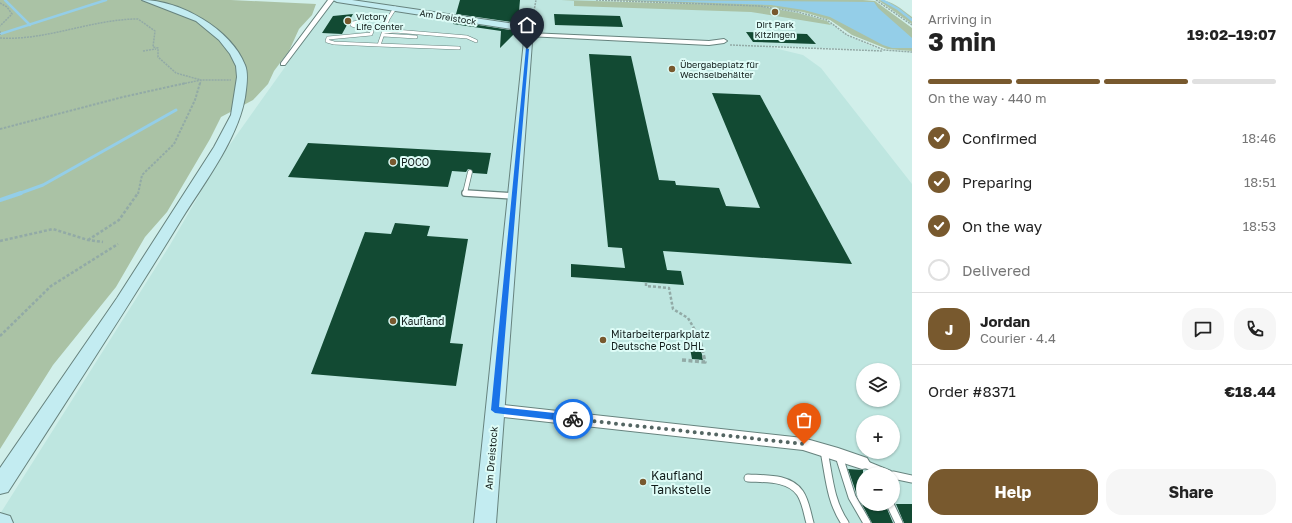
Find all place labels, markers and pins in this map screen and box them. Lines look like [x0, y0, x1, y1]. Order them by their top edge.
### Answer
marker: Dirt Park Kitzingen [770, 7, 780, 17]
pin [510, 8, 544, 49]
place label: Victory Life Center [356, 11, 404, 32]
marker: Victory Life Center [343, 16, 353, 26]
place label: Dirt Park Kitzingen [754, 19, 796, 40]
place label: Übergabeplatz für Wechselbehälter [680, 59, 759, 80]
marker: Übergabeplatz für Wechselbehälter [667, 64, 677, 74]
place label: POCO [401, 156, 429, 168]
marker: POCO [388, 157, 398, 167]
place label: Kaufland [401, 315, 444, 327]
marker: Kaufland [388, 316, 398, 326]
place label: Mitarbeiterparkplatz Deutsche Post DHL [611, 328, 710, 352]
marker: Mitarbeiterparkplatz Deutsche Post DHL [598, 335, 608, 345]
pin [787, 403, 821, 444]
place label: Kaufland Tankstelle [651, 468, 711, 497]
marker: Kaufland Tankstelle [638, 477, 648, 487]

